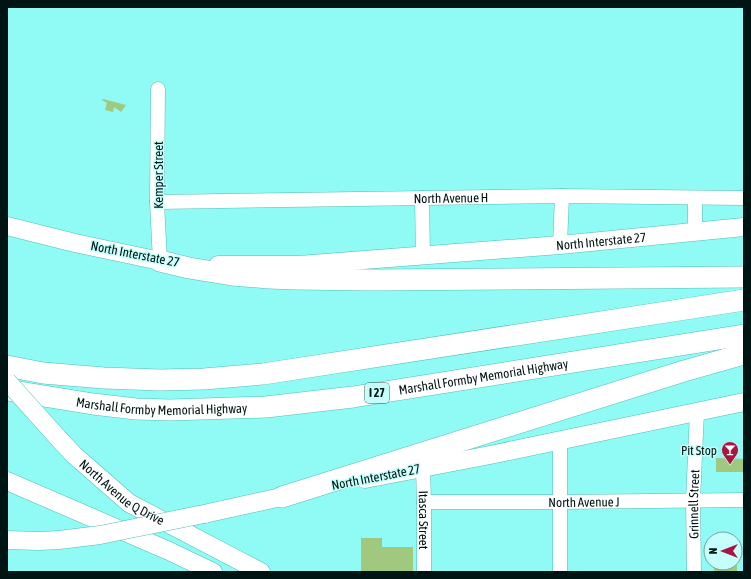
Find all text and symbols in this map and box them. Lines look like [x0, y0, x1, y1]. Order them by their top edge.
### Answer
street label: Kemper Street [151, 141, 166, 209]
street label: North Avenue H [414, 190, 488, 206]
street label: North Interstate 27 [556, 229, 647, 253]
street label: North Interstate 27 [89, 238, 181, 270]
street label: Marshall Formby Memorial Highway [397, 355, 570, 397]
road number: I 27 [365, 383, 389, 403]
street label: Marshall Formby Memorial Highway [75, 394, 248, 418]
bar icon: Pit Stop [720, 440, 740, 465]
place label: Pit Stop [681, 443, 717, 458]
street label: North Avenue Q Drive [77, 456, 167, 528]
street label: North Interstate 27 [330, 461, 422, 493]
street label: Grinnell Street [685, 469, 702, 539]
street label: Itasca Street [416, 490, 432, 550]
street label: North Avenue J [548, 494, 620, 510]
north arrow [703, 531, 743, 571]
text: N [707, 548, 719, 554]

